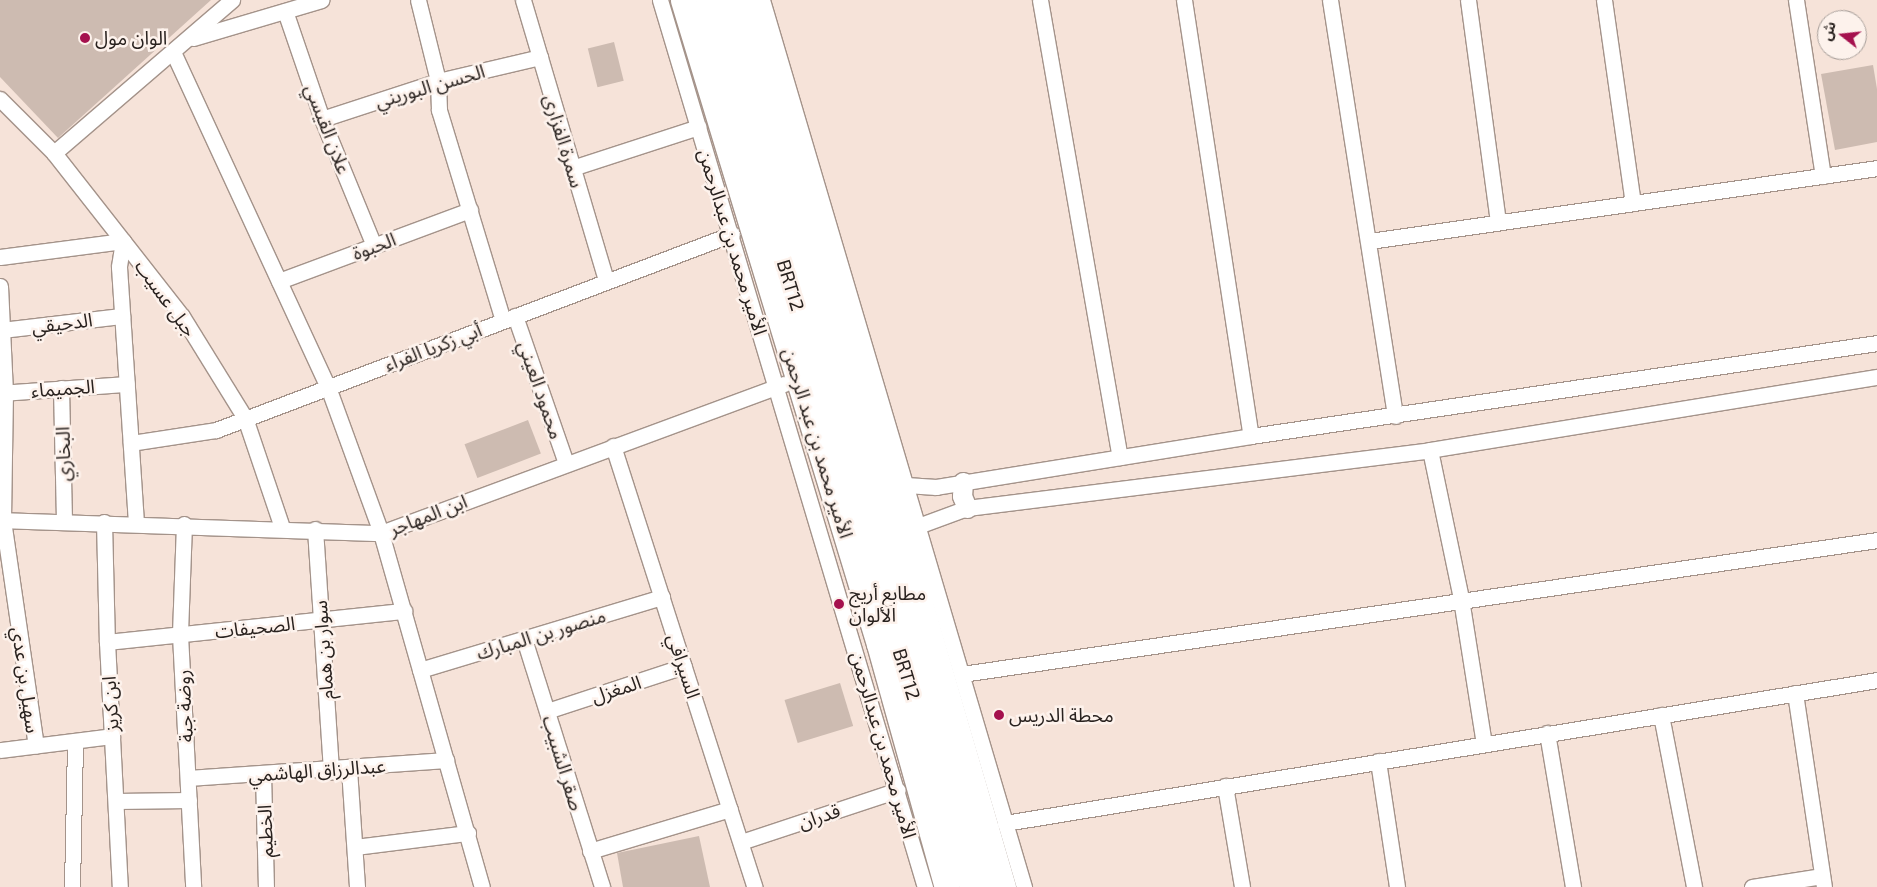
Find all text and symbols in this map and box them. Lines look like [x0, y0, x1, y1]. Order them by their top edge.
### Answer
north arrow [1817, 10, 1867, 60]
text: ش [1817, 19, 1839, 43]
place label: الوان مول [95, 27, 167, 49]
marker: الوان مول [79, 32, 91, 44]
street label: الحسن البوريني [372, 59, 488, 113]
street label: علان القيسي [300, 81, 356, 177]
street label: سمرة الفزارى [539, 92, 589, 190]
street label: الأمير محمد بن عبدالرحمن [694, 146, 772, 338]
street label: الحبوة [349, 228, 399, 264]
street label: جبل عسيب [131, 255, 201, 341]
street label: BRT12 [772, 257, 810, 313]
street label: الدحيقي [30, 308, 94, 338]
street label: أبي زكريا الفراء [381, 318, 485, 376]
street label: محمود العيني [514, 338, 568, 442]
street label: الأمير محمد بن عبد الرحمن [778, 345, 858, 541]
street label: الجميماء [30, 374, 96, 402]
street label: البخاري [51, 426, 75, 482]
street label: ابن المهاجر [386, 490, 470, 540]
place label: مطابع أريج الألوان [849, 582, 926, 626]
marker: مطابع أريج الألوان [833, 598, 845, 610]
street label: سوار بن همام [308, 600, 338, 700]
street label: منصور بن المبارك [474, 604, 608, 664]
street label: الصحيفات [214, 611, 296, 643]
street label: سهيل بن عدي [7, 625, 45, 735]
street label: السيرافي [663, 631, 705, 701]
street label: BRT12 [888, 646, 926, 702]
street label: الأمير محمد بن عبدالرحمن [846, 649, 922, 841]
street label: روضة جبة [171, 669, 197, 743]
street label: المغزل [588, 670, 644, 708]
street label: ابن كريز [97, 676, 123, 732]
place label: محطة الدريس [1009, 704, 1114, 726]
marker: محطة الدريس [993, 709, 1005, 721]
street label: صقر الشبيب [538, 713, 588, 813]
street label: عبدالرزاق الهاشمي [248, 754, 386, 786]
street label: قدران [795, 799, 843, 833]
street label: الخطيم [253, 804, 277, 858]

